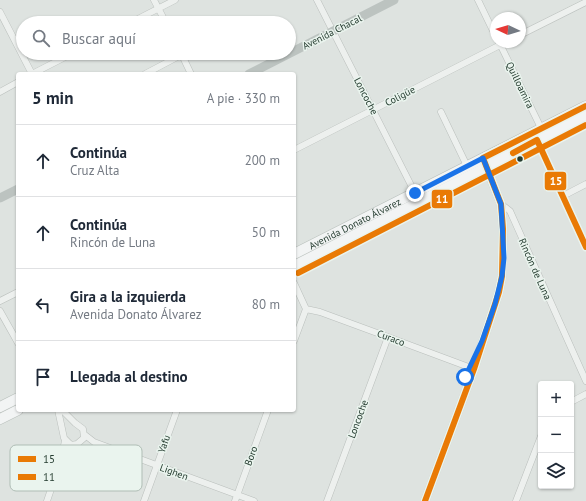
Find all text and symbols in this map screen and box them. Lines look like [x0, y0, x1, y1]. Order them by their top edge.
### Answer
street label: Avenida Chacal [300, 11, 364, 53]
north arrow [490, 12, 526, 48]
search box [16, 16, 296, 60]
icon: search [30, 27, 52, 49]
text: Buscar aquí [62, 29, 136, 48]
street label: Quilloamira [503, 60, 537, 110]
street label: Loncoche [351, 75, 381, 117]
street label: Coligüe [383, 83, 417, 109]
text: 5 min [32, 87, 73, 109]
text: A pie · 330 m [207, 90, 280, 107]
text: Continúa [70, 143, 127, 162]
icon: ahead [32, 150, 54, 172]
text: 200 m [245, 152, 280, 169]
unlabelled marker [515, 154, 525, 164]
text: Cruz Alta [70, 162, 119, 179]
line badge: 15 [544, 171, 567, 191]
text: 15 [550, 174, 562, 188]
route end [406, 184, 424, 202]
line badge: 11 [431, 189, 453, 209]
text: 11 [436, 192, 448, 206]
street label: Avenida Donato Álvarez [307, 195, 403, 252]
text: Continúa [70, 215, 127, 234]
icon: ahead [32, 222, 54, 244]
text: 50 m [252, 224, 280, 241]
text: Rincón de Luna [70, 234, 156, 251]
street label: Rincón de Luna [516, 236, 554, 302]
text: Gira a la izquierda [70, 287, 186, 306]
icon: left [32, 294, 54, 316]
text: 80 m [252, 296, 280, 313]
text: Avenida Donato Álvarez [70, 306, 202, 323]
street label: Curaco [375, 327, 407, 349]
icon: arrive [32, 366, 54, 388]
text: Llegada al destino [70, 367, 188, 386]
route start [456, 368, 474, 386]
map controls [538, 381, 574, 489]
button: + [538, 381, 574, 417]
street label: Loncoche [345, 398, 371, 440]
button: − [538, 417, 574, 453]
street label: Yafu [155, 433, 173, 455]
street label: Boro [241, 444, 261, 468]
legend [10, 445, 142, 491]
text: 15 [43, 452, 55, 466]
button: layers [538, 453, 574, 489]
street label: Lighen [158, 461, 190, 483]
text: 11 [43, 470, 55, 484]

